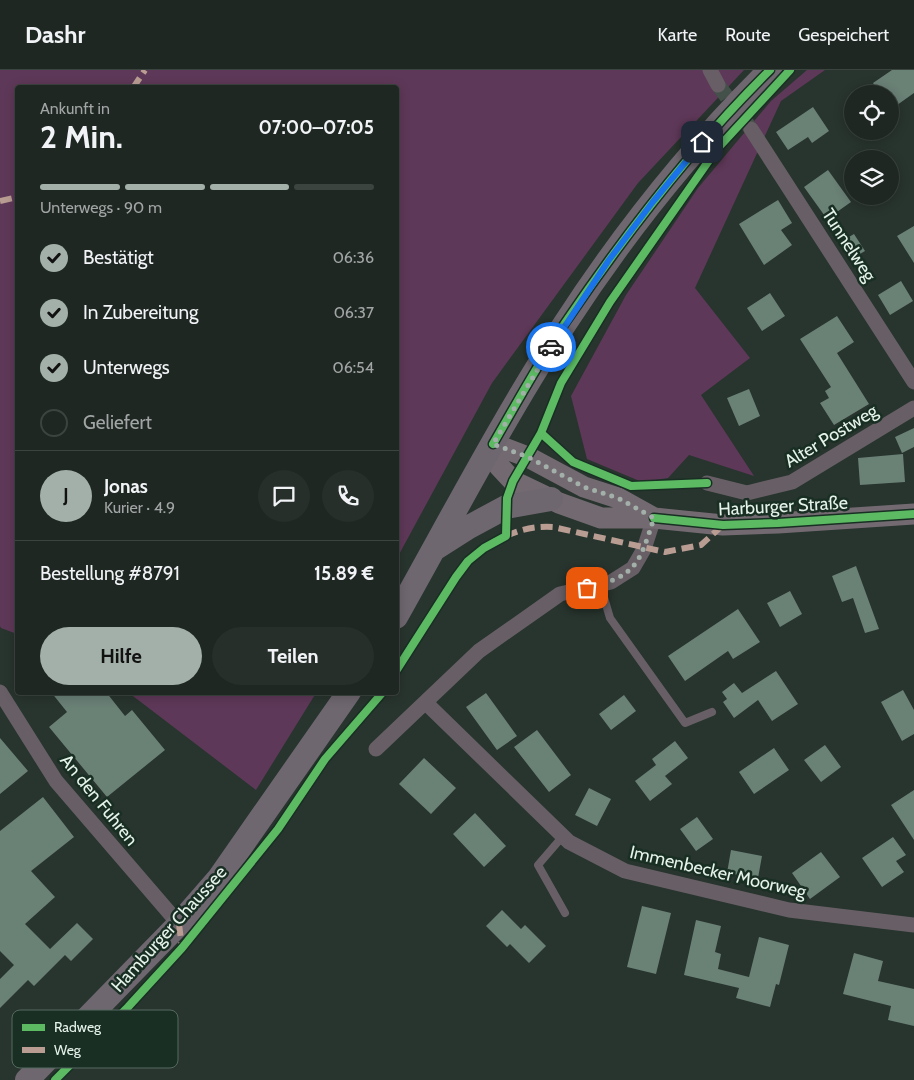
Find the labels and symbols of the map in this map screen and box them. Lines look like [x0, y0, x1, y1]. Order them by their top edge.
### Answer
pin [681, 121, 723, 163]
street label: Tunnelweg [817, 205, 881, 286]
courier [526, 322, 576, 372]
street label: Alter Postweg [780, 399, 882, 472]
street label: Harburger Straße [718, 492, 848, 520]
pin [566, 567, 608, 609]
street label: An den Fuhren [55, 750, 143, 850]
street label: Immenbecker Moorweg [628, 841, 809, 903]
street label: Hamburger Chaussee [107, 861, 231, 997]
legend [12, 1010, 178, 1068]
text: Radweg [54, 1018, 102, 1036]
text: Weg [54, 1041, 82, 1059]

